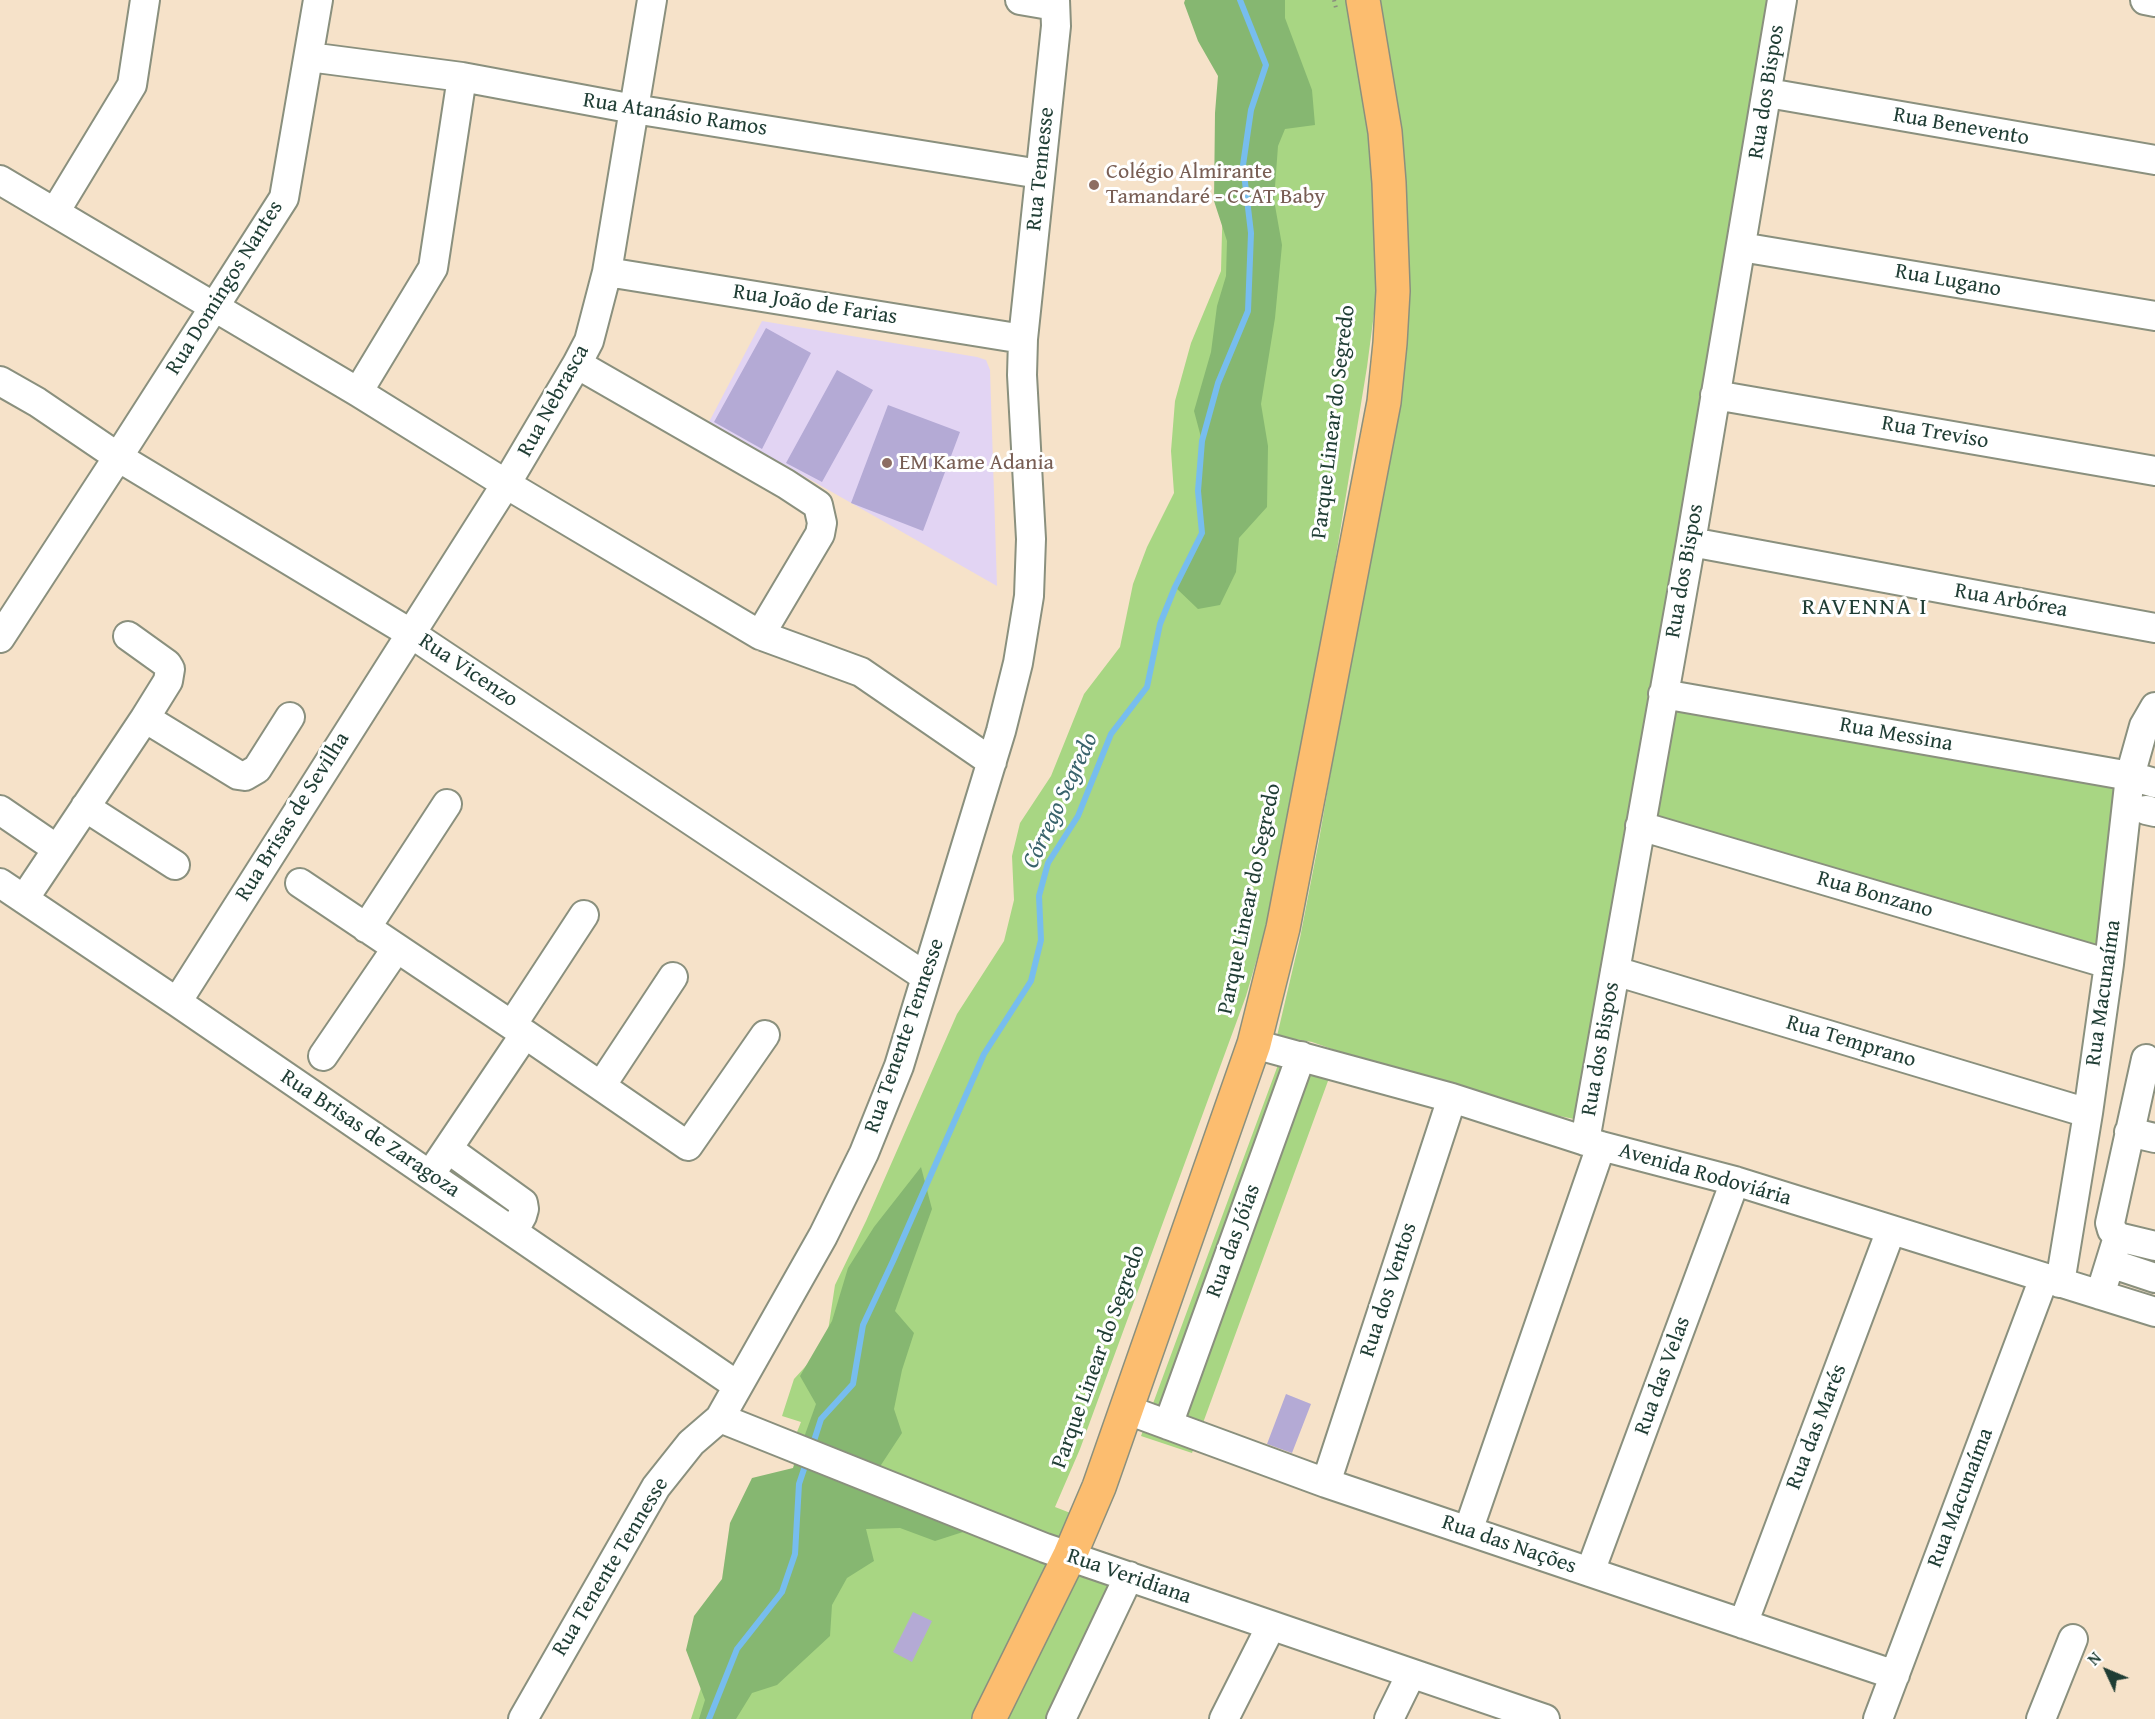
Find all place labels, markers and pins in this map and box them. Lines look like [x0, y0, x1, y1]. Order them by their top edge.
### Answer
place label: Colégio Almirante Tamandaré - CCAT Baby [1106, 159, 1325, 210]
marker: Colégio Almirante Tamandaré - CCAT Baby [1087, 178, 1101, 192]
place label: EM Kame Adania [899, 450, 1054, 476]
marker: EM Kame Adania [880, 456, 894, 470]

